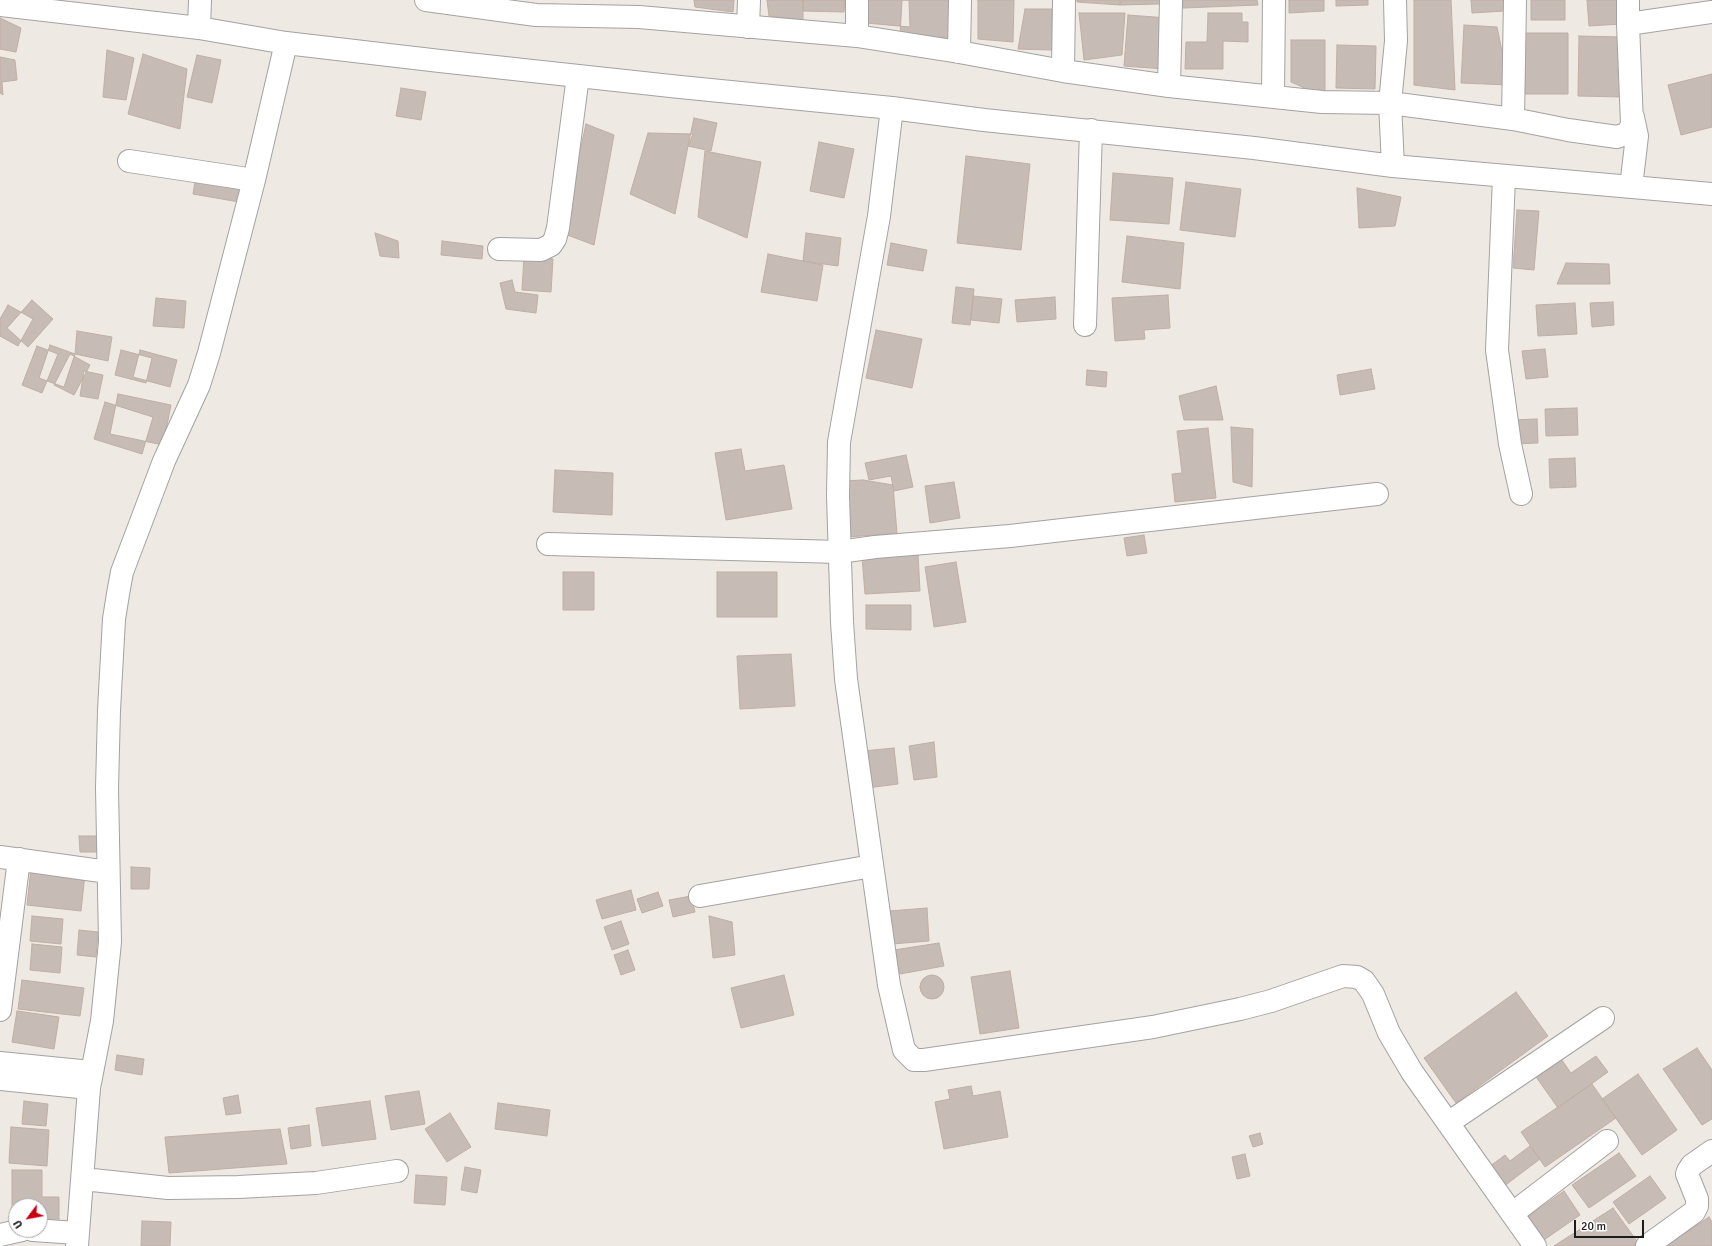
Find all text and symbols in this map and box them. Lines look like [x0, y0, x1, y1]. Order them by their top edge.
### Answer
north arrow [8, 1198, 48, 1238]
scale bar [1576, 1212, 1646, 1238]
text: U [11, 1218, 26, 1231]
text: 20 m [1581, 1219, 1606, 1234]

